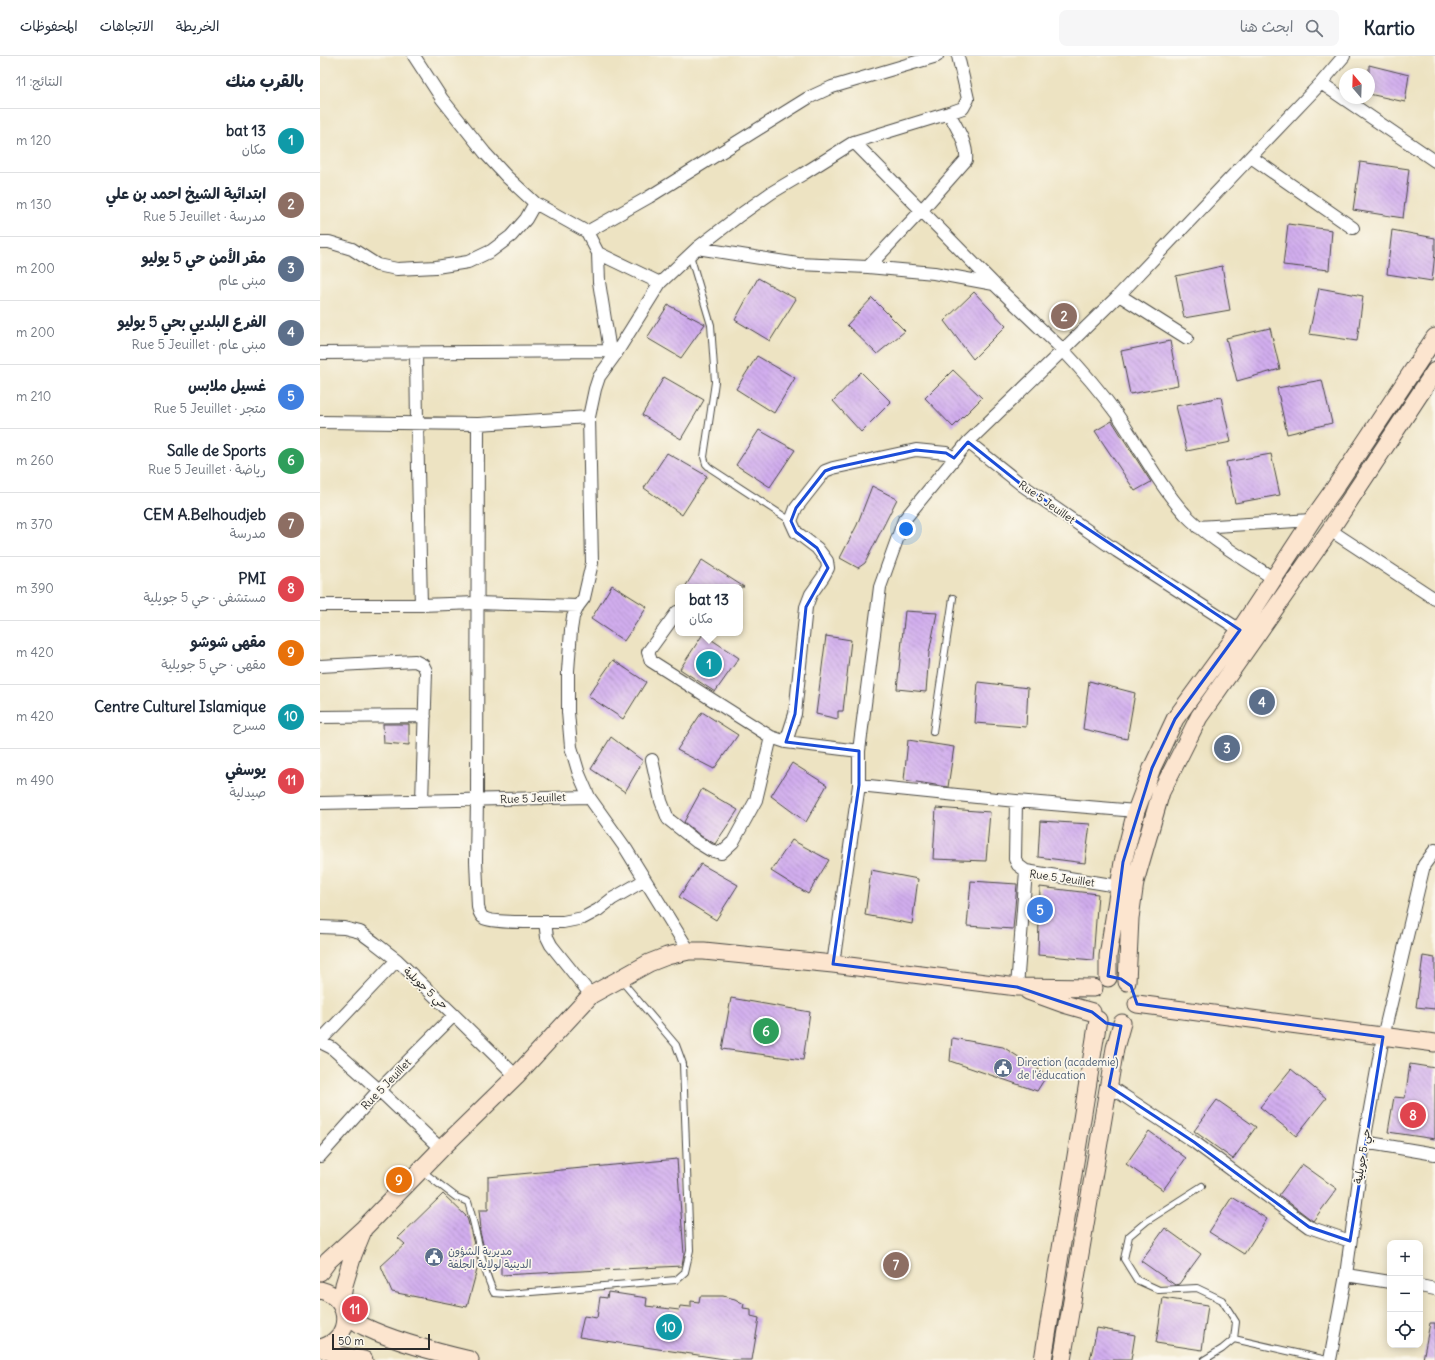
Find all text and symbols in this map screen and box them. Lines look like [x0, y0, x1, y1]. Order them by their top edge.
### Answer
search box [1059, 10, 1339, 46]
text: Kartio [1363, 16, 1415, 40]
text: المحفوظات [20, 17, 78, 35]
text: الاتجاهات [100, 17, 154, 35]
text: الخريطة [176, 17, 219, 35]
text: ابحث هنا [1240, 17, 1293, 36]
icon: search [1303, 17, 1325, 39]
north arrow [1339, 68, 1375, 104]
text: بالقرب منك [225, 70, 304, 92]
text: النتائج: 11 [16, 73, 62, 90]
text: bat 13 [226, 121, 266, 140]
text: 120 m [16, 132, 51, 149]
text: 1 [288, 132, 294, 149]
text: مكان [242, 141, 266, 158]
text: ابتدائية الشيخ احمد بن علي [106, 184, 266, 203]
text: 130 m [16, 196, 52, 213]
text: 2 [287, 196, 295, 213]
text: مدرسة · Rue 5 Jeuillet [143, 208, 266, 225]
text: مقر الأمن حي 5 يوليو [142, 248, 266, 267]
text: 200 m [16, 260, 55, 277]
text: 3 [287, 260, 295, 277]
text: مبنى عام [218, 272, 266, 289]
pin: 2 [1051, 301, 1077, 331]
text: الفرع البلديي بحي 5 يوليو [118, 312, 266, 331]
text: 200 m [16, 324, 55, 341]
text: 4 [287, 324, 295, 341]
text: مبنى عام · Rue 5 Jeuillet [132, 336, 266, 353]
text: غسيل ملابس [188, 376, 266, 395]
text: 210 m [16, 388, 51, 405]
text: 5 [287, 388, 295, 405]
text: متجر · Rue 5 Jeuillet [154, 400, 266, 417]
text: Salle de Sports [167, 441, 266, 460]
text: 260 m [16, 452, 54, 469]
text: 6 [287, 452, 295, 469]
text: رياضة · Rue 5 Jeuillet [148, 461, 266, 478]
street label: Rue 5 Jeuillet [1016, 477, 1078, 527]
text: CEM A.Belhoudjeb [143, 505, 266, 524]
text: 370 m [16, 516, 53, 533]
text: 7 [288, 516, 294, 533]
your location [896, 519, 916, 539]
text: مدرسة [230, 525, 266, 542]
text: PMI [238, 569, 266, 588]
text: 390 m [16, 580, 54, 597]
text: 8 [287, 580, 295, 597]
popup [675, 584, 743, 636]
text: مستشفى · حي 5 جويلية [143, 589, 266, 606]
text: bat 13 [689, 590, 729, 609]
text: مكان [689, 610, 713, 627]
text: مقهى شوشو [190, 632, 266, 651]
text: 420 m [16, 644, 54, 661]
text: 9 [287, 644, 295, 661]
pin: 1 [696, 649, 722, 679]
text: مقهى · حي 5 جويلية [161, 656, 266, 673]
pin: 4 [1249, 687, 1275, 717]
text: Centre Culturel Islamique [94, 697, 266, 716]
text: 420 m [16, 708, 54, 725]
text: 10 [284, 708, 298, 725]
text: مسرح [233, 717, 266, 734]
pin: 3 [1214, 733, 1240, 763]
text: يوسفي [225, 760, 266, 779]
text: 490 m [16, 772, 54, 789]
text: 11 [286, 772, 296, 789]
text: صيدلية [229, 784, 266, 801]
street label: Rue 5 Jeuillet [500, 790, 566, 806]
street label: Rue 5 Jeuillet [1028, 866, 1096, 890]
pin: 5 [1027, 895, 1053, 925]
street label: حي 5 جويلية [398, 964, 451, 1015]
pin: 6 [753, 1016, 779, 1046]
street label: Rue 5 Jeuillet [358, 1055, 414, 1113]
place label: Direction (academie) de l'éducation [1017, 1055, 1119, 1082]
public building icon: Direction (academie) de l'éducation [992, 1057, 1014, 1079]
pin: 8 [1400, 1100, 1426, 1130]
street label: حي 5 جويلية [1351, 1127, 1377, 1185]
pin: 9 [386, 1165, 412, 1195]
map controls [1387, 1240, 1423, 1348]
button: + [1387, 1240, 1423, 1276]
place label: مديرية الشؤون الدينية لولاية الجلفة [448, 1244, 531, 1272]
public building icon: مديرية الشؤون الدينية لولاية الجلفة [423, 1246, 445, 1268]
pin: 7 [883, 1250, 909, 1280]
button: − [1387, 1276, 1423, 1312]
pin: 11 [342, 1294, 368, 1324]
pin: 10 [656, 1312, 682, 1342]
button: locate [1387, 1312, 1423, 1348]
scale bar [332, 1332, 430, 1351]
text: 50 m [338, 1334, 364, 1348]

